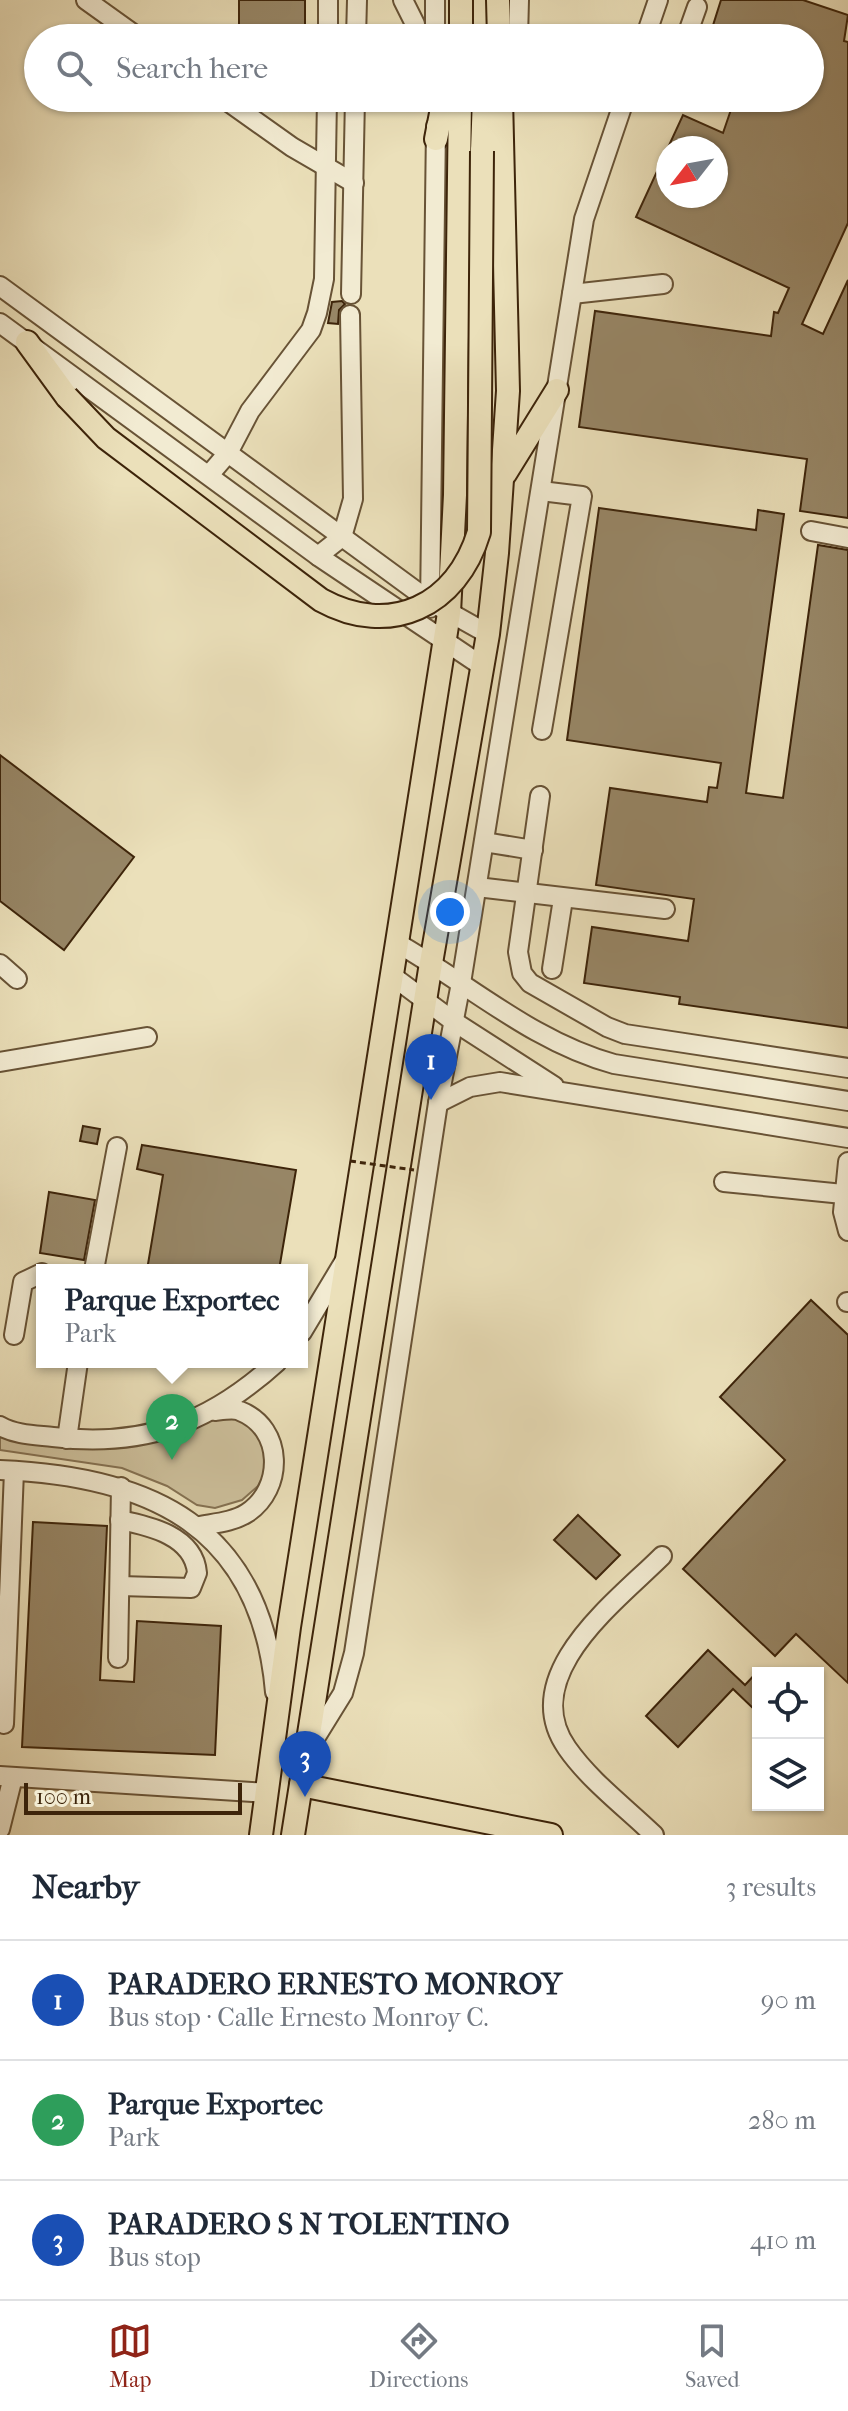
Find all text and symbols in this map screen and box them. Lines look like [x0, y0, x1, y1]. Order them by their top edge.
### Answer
search box [24, 24, 824, 112]
icon: search [52, 46, 96, 90]
text: Search here [116, 51, 268, 86]
north arrow [656, 136, 728, 208]
your location [430, 892, 470, 932]
pin: 1 [405, 1034, 457, 1100]
popup [36, 1264, 308, 1368]
text: Parque Exportec [65, 1283, 279, 1318]
text: Park [65, 1318, 116, 1349]
pin: 2 [146, 1394, 198, 1460]
map controls [752, 1667, 824, 1811]
button: locate [752, 1667, 824, 1739]
pin: 3 [279, 1731, 331, 1797]
button: layers [752, 1739, 824, 1811]
scale bar [24, 1779, 242, 1815]
text: 100 m [36, 1784, 91, 1810]
text: Nearby [32, 1867, 139, 1907]
text: 3 results [726, 1872, 816, 1903]
text: PARADERO ERNESTO MONROY [108, 1967, 562, 2002]
text: 1 [53, 1985, 63, 2016]
text: 90 m [761, 1985, 816, 2016]
text: Bus stop · Calle Ernesto Monroy C. [108, 2002, 488, 2033]
text: Parque Exportec [108, 2087, 323, 2122]
text: 2 [51, 2105, 65, 2136]
text: 280 m [748, 2105, 816, 2136]
text: Park [108, 2122, 160, 2153]
text: PARADERO S N TOLENTINO [108, 2207, 509, 2242]
text: 3 [53, 2225, 63, 2256]
text: 410 m [750, 2225, 816, 2256]
text: Bus stop [108, 2242, 201, 2273]
tab: Map [108, 2319, 152, 2393]
tab: Directions [369, 2319, 468, 2393]
tab: Saved [685, 2319, 740, 2393]

